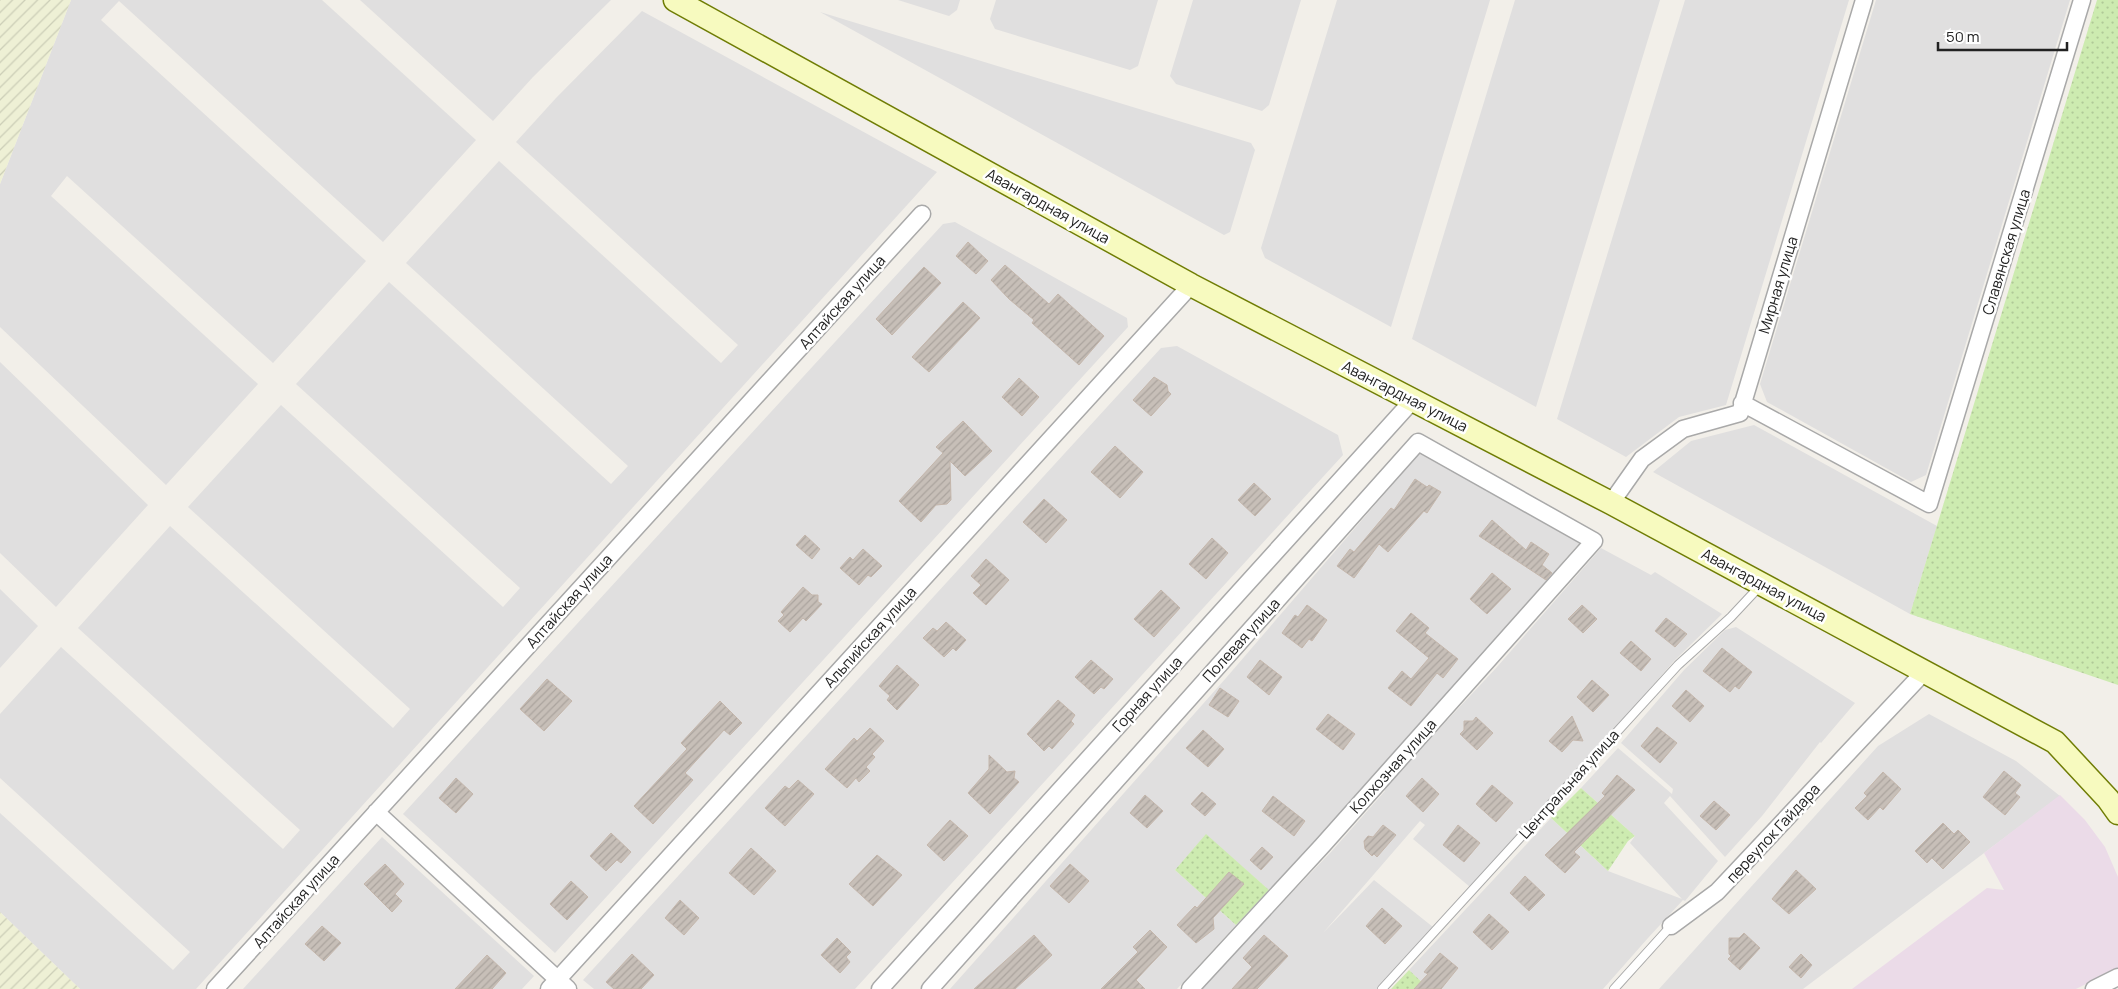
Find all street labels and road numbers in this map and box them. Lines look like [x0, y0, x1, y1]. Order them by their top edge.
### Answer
street label: Авангардная улица [982, 163, 1114, 249]
street label: Славянская улица [1977, 186, 2035, 318]
street label: Мирная улица [1753, 234, 1803, 336]
street label: Алтайская улица [794, 250, 890, 354]
street label: Авангардная улица [1339, 355, 1471, 437]
street label: Авангардная улица [1698, 543, 1830, 627]
street label: Алтайская улица [521, 549, 617, 653]
street label: Альпийская улица [819, 582, 921, 692]
street label: Полевая улица [1198, 593, 1284, 687]
street label: Горная улица [1107, 652, 1187, 736]
street label: Колхозная улица [1345, 714, 1441, 818]
street label: Центральная улица [1514, 725, 1624, 843]
street label: переулок Гайдара [1721, 779, 1825, 887]
street label: Алтайская улица [248, 849, 344, 953]

